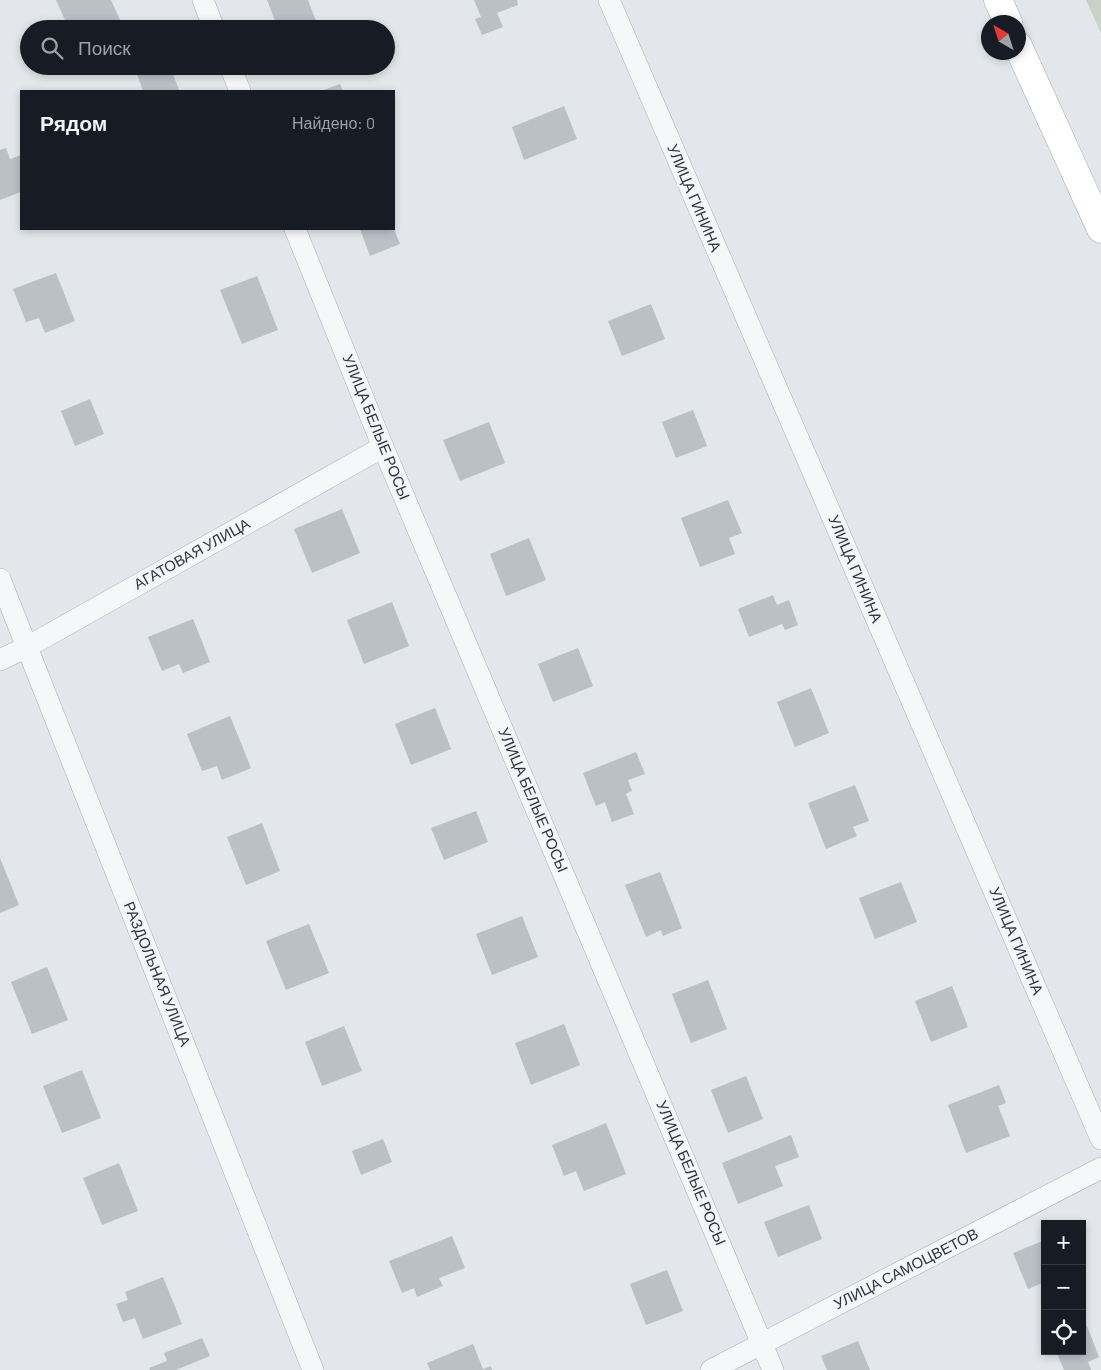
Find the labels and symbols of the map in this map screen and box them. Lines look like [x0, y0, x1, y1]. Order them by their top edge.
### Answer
north arrow [981, 15, 1026, 60]
street label: УЛИЦА ГИНИНА [664, 141, 726, 254]
street label: УЛИЦА БЕЛЫЕ РОСЫ [340, 351, 414, 502]
street label: УЛИЦА ГИНИНА [825, 512, 887, 625]
street label: АГАТОВАЯ УЛИЦА [130, 514, 253, 593]
street label: УЛИЦА БЕЛЫЕ РОСЫ [495, 725, 573, 875]
street label: УЛИЦА ГИНИНА [986, 884, 1048, 997]
street label: РАЗДОЛЬНАЯ УЛИЦА [121, 899, 195, 1049]
street label: УЛИЦА БЕЛЫЕ РОСЫ [653, 1098, 731, 1248]
street label: УЛИЦА САМОЦВЕТОВ [830, 1224, 981, 1312]

